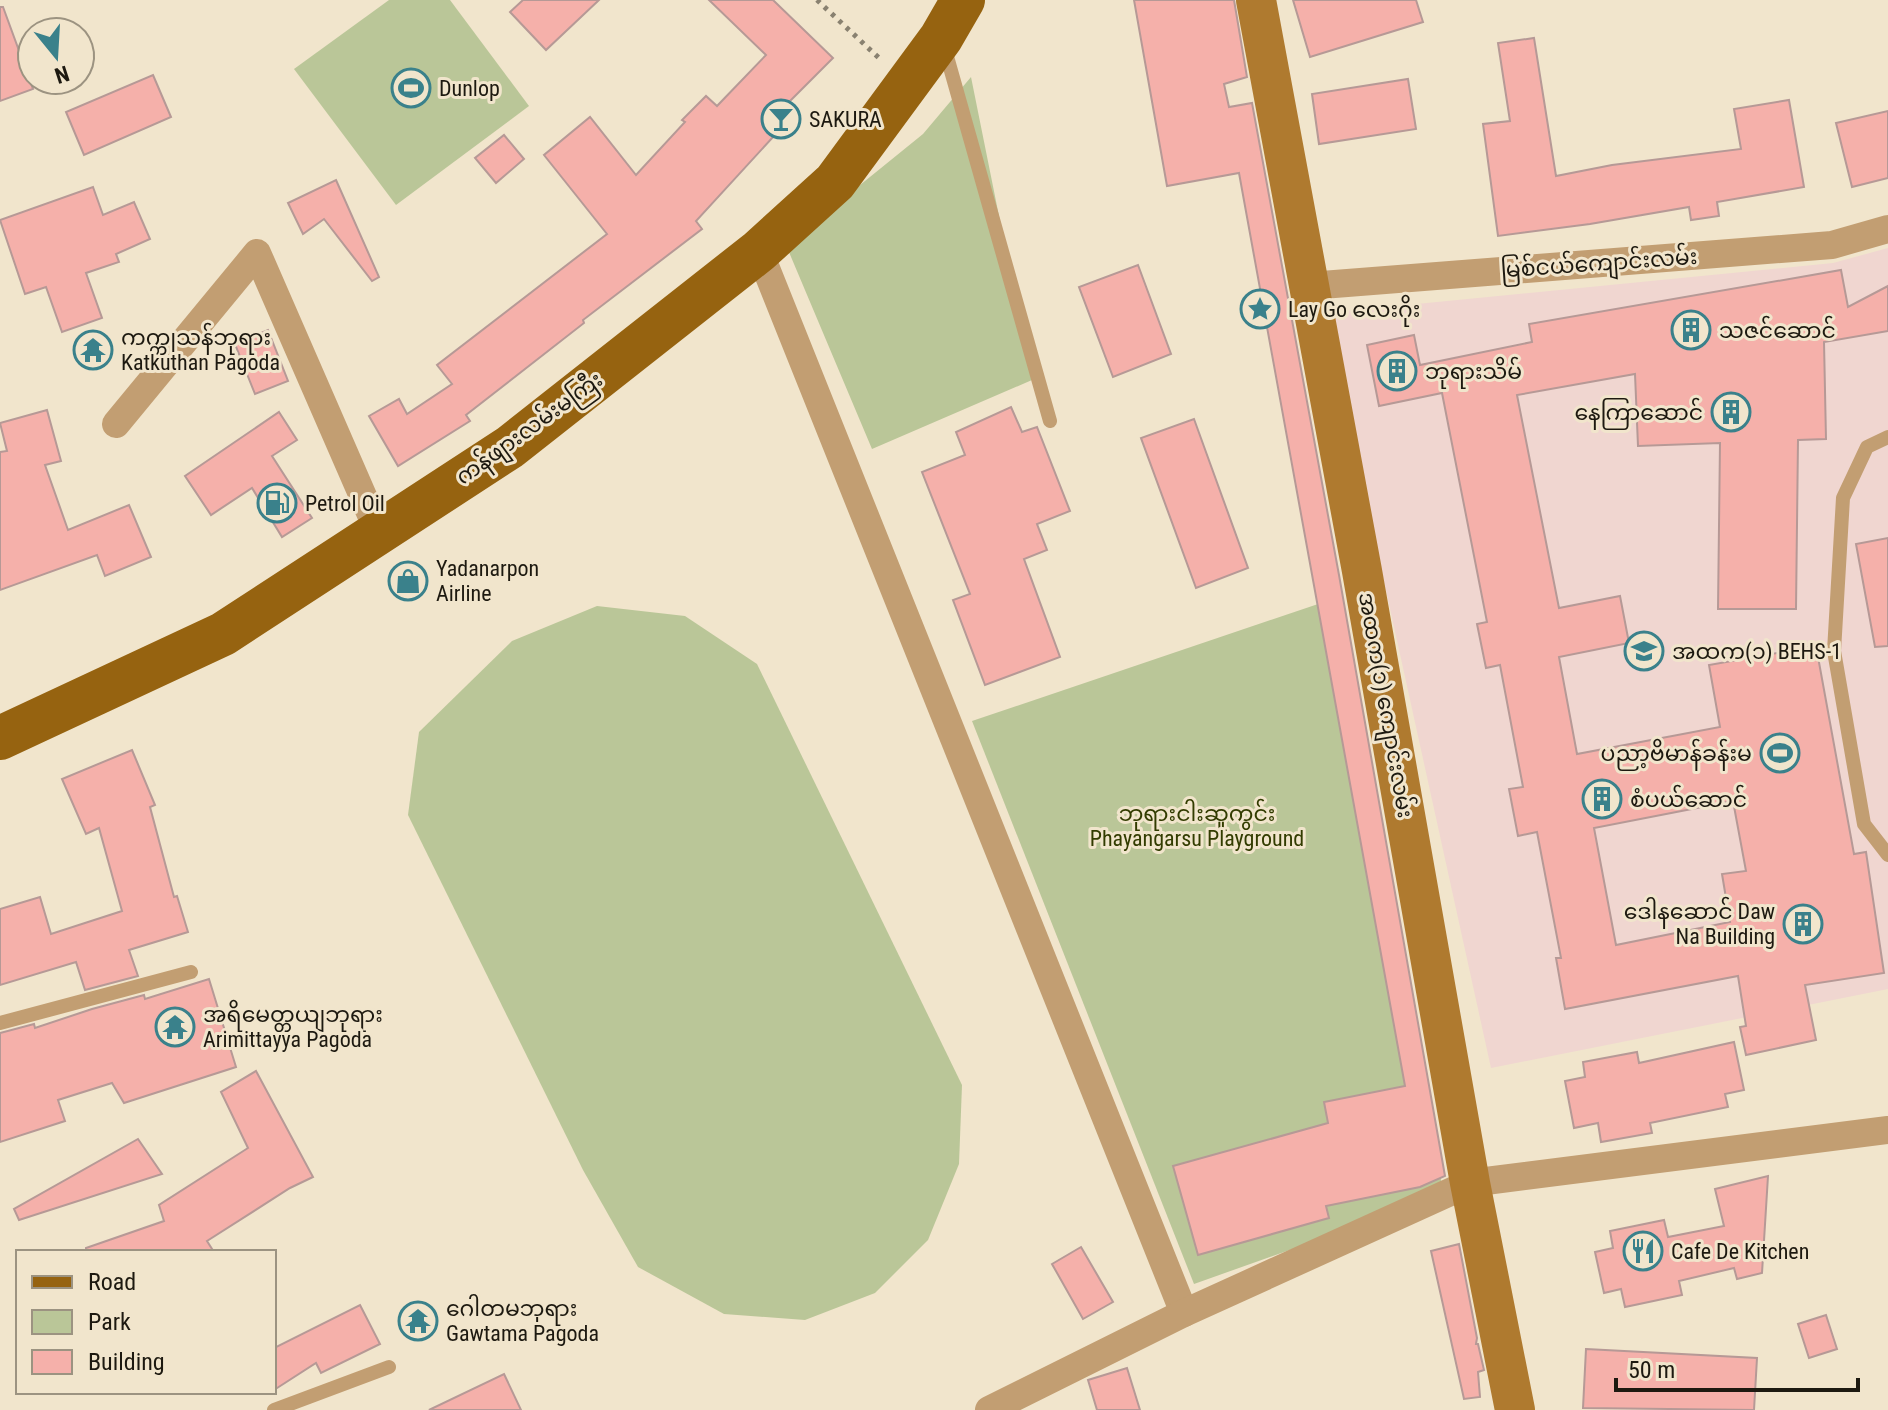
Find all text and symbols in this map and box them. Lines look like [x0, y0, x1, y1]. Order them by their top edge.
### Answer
north arrow [16, 16, 96, 96]
text: N [52, 61, 72, 89]
sports icon: Dunlop [390, 67, 432, 109]
place label: Dunlop [439, 76, 500, 101]
bar icon: SAKURA [760, 98, 802, 140]
place label: SAKURA [809, 107, 882, 132]
street label: မြစ်ငယ်ကျောင်းလမ်း [1500, 241, 1699, 288]
place icon: Lay Go လေးဂိုး [1239, 288, 1281, 330]
place label: Lay Go လေးဂိုး [1288, 294, 1420, 327]
building icon: သဇင်ဆောင် [1670, 309, 1712, 351]
place label: သဇင်ဆောင် [1719, 315, 1836, 343]
place label: ကက္ကုသန်ဘုရား Katkuthan Pagoda [121, 322, 280, 375]
temple icon: ကက္ကုသန်ဘုရား Katkuthan Pagoda [72, 329, 114, 371]
building icon: ဘုရားသိမ် [1376, 350, 1418, 392]
place label: ဘုရားသိမ် [1425, 356, 1522, 389]
street label: ကန်ဖျားလမ်းမကြီး [449, 364, 611, 494]
building icon: နေကြာဆောင် [1710, 391, 1752, 433]
place label: နေကြာဆောင် [1574, 397, 1703, 430]
fuel station icon: Petrol Oil [256, 482, 298, 524]
place label: Petrol Oil [305, 491, 385, 516]
place label: Yadanarpon Airline [436, 556, 539, 606]
shop icon: Yadanarpon Airline [387, 560, 429, 602]
street label: အထက(၁) ကျောင်းလမ်း [1348, 590, 1421, 821]
school or university icon: အထက(၁) BEHS-1 [1623, 630, 1665, 672]
place label: အထက(၁) BEHS-1 [1672, 639, 1842, 665]
sports icon: ပညာ့ဗိမာန်ခန်းမ [1759, 732, 1801, 774]
place label: ပညာ့ဗိမာန်ခန်းမ [1601, 738, 1752, 771]
building icon: စံပယ်ဆောင် [1581, 778, 1623, 820]
place label: စံပယ်ဆောင် [1630, 784, 1747, 812]
park label: ဘုရားငါးဆူကွင်း Phayangarsu Playground [1090, 798, 1304, 851]
place label: ဒေါနဆောင် Daw Na Building [1624, 896, 1775, 949]
building icon: ဒေါနဆောင် Daw Na Building [1782, 903, 1824, 945]
place label: အရိမေတ္တယျဘုရား Arimittayya Pagoda [203, 999, 383, 1052]
temple icon: အရိမေတ္တယျဘုရား Arimittayya Pagoda [154, 1006, 196, 1048]
restaurant icon: Cafe De Kitchen [1622, 1230, 1664, 1272]
place label: Cafe De Kitchen [1671, 1239, 1809, 1264]
legend [16, 1250, 276, 1394]
text: Road [88, 1268, 136, 1296]
place label: ဂေါတမဘုရား Gawtama Pagoda [446, 1294, 599, 1346]
temple icon: ဂေါတမဘုရား Gawtama Pagoda [397, 1300, 439, 1342]
text: Park [88, 1308, 131, 1336]
scale bar [1616, 1342, 1858, 1392]
text: Building [88, 1348, 165, 1376]
text: 50 m [1628, 1356, 1675, 1384]

